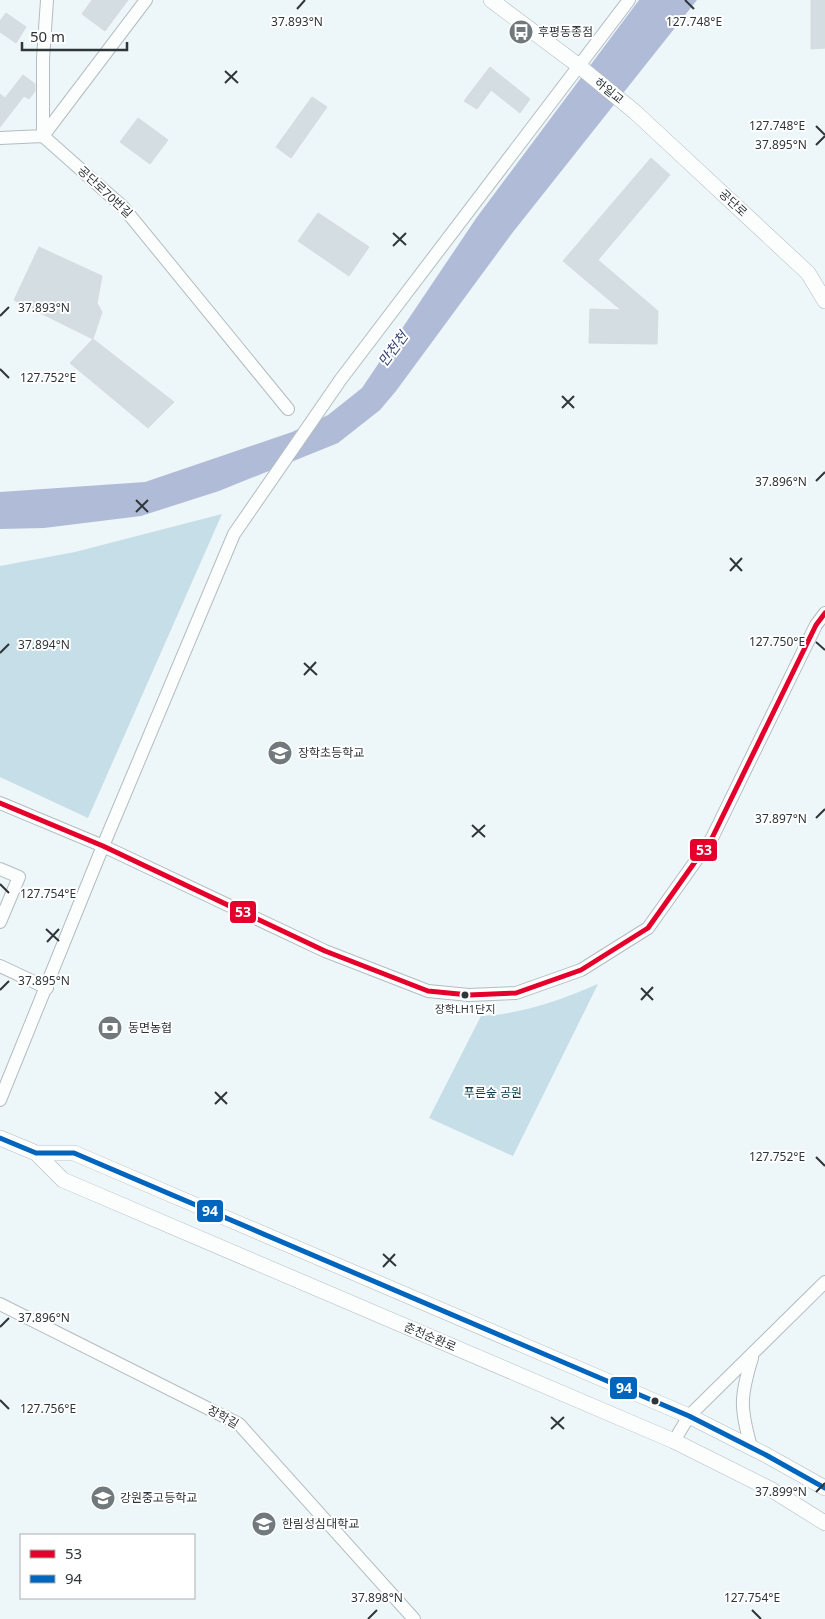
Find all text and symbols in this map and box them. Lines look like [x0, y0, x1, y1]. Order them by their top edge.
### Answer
text: 37.893°N [271, 13, 323, 30]
text: 127.748°E [666, 13, 722, 30]
bus stop icon: 후평동종점 [508, 19, 534, 45]
scale bar [22, 20, 128, 52]
place label: 후평동종점 [538, 23, 593, 40]
text: 50 m [30, 26, 65, 46]
street label: 하일교 [591, 74, 628, 108]
text: 127.748°E [749, 117, 805, 134]
text: 37.895°N [755, 136, 807, 153]
street label: 공단로70번길 [74, 162, 136, 221]
street label: 공단로 [715, 185, 751, 220]
text: 37.893°N [18, 299, 70, 316]
water label: 만천천 [373, 327, 412, 370]
text: 127.752°E [20, 369, 76, 386]
text: 37.896°N [755, 473, 807, 490]
text: 127.750°E [749, 633, 805, 650]
text: 37.894°N [18, 636, 70, 653]
school or university icon: 장학초등학교 [267, 740, 293, 766]
place label: 장학초등학교 [298, 744, 364, 761]
text: 37.897°N [755, 810, 807, 827]
line badge: 53 [689, 838, 718, 862]
text: 53 [696, 840, 712, 859]
text: 127.754°E [20, 885, 76, 902]
line badge: 53 [229, 900, 257, 924]
text: 53 [235, 902, 251, 921]
text: 37.895°N [18, 972, 70, 989]
marker: 장학LH1단지 [460, 990, 470, 1000]
place label: 장학LH1단지 [435, 1001, 495, 1016]
bank icon: 동면농협 [97, 1015, 123, 1041]
place label: 동면농협 [128, 1019, 172, 1036]
park label: 푸른숲 공원 [464, 1084, 522, 1101]
text: 127.752°E [749, 1148, 805, 1165]
line badge: 94 [196, 1199, 224, 1223]
text: 94 [202, 1201, 218, 1220]
text: 37.896°N [18, 1309, 70, 1326]
street label: 춘천순환로 [401, 1318, 459, 1355]
line badge: 94 [609, 1376, 638, 1400]
text: 94 [616, 1378, 632, 1397]
unlabelled marker [650, 1396, 660, 1406]
text: 127.756°E [20, 1400, 76, 1417]
street label: 장학길 [205, 1401, 242, 1432]
text: 37.899°N [755, 1483, 807, 1500]
school or university icon: 강원중고등학교 [90, 1485, 116, 1511]
place label: 강원중고등학교 [120, 1489, 197, 1506]
school or university icon: 한림성심대학교 [251, 1511, 277, 1537]
place label: 한림성심대학교 [282, 1515, 359, 1532]
legend [20, 1534, 195, 1599]
text: 53 [65, 1543, 82, 1563]
text: 94 [65, 1568, 83, 1588]
text: 37.898°N [351, 1589, 403, 1606]
text: 127.754°E [724, 1589, 780, 1606]

